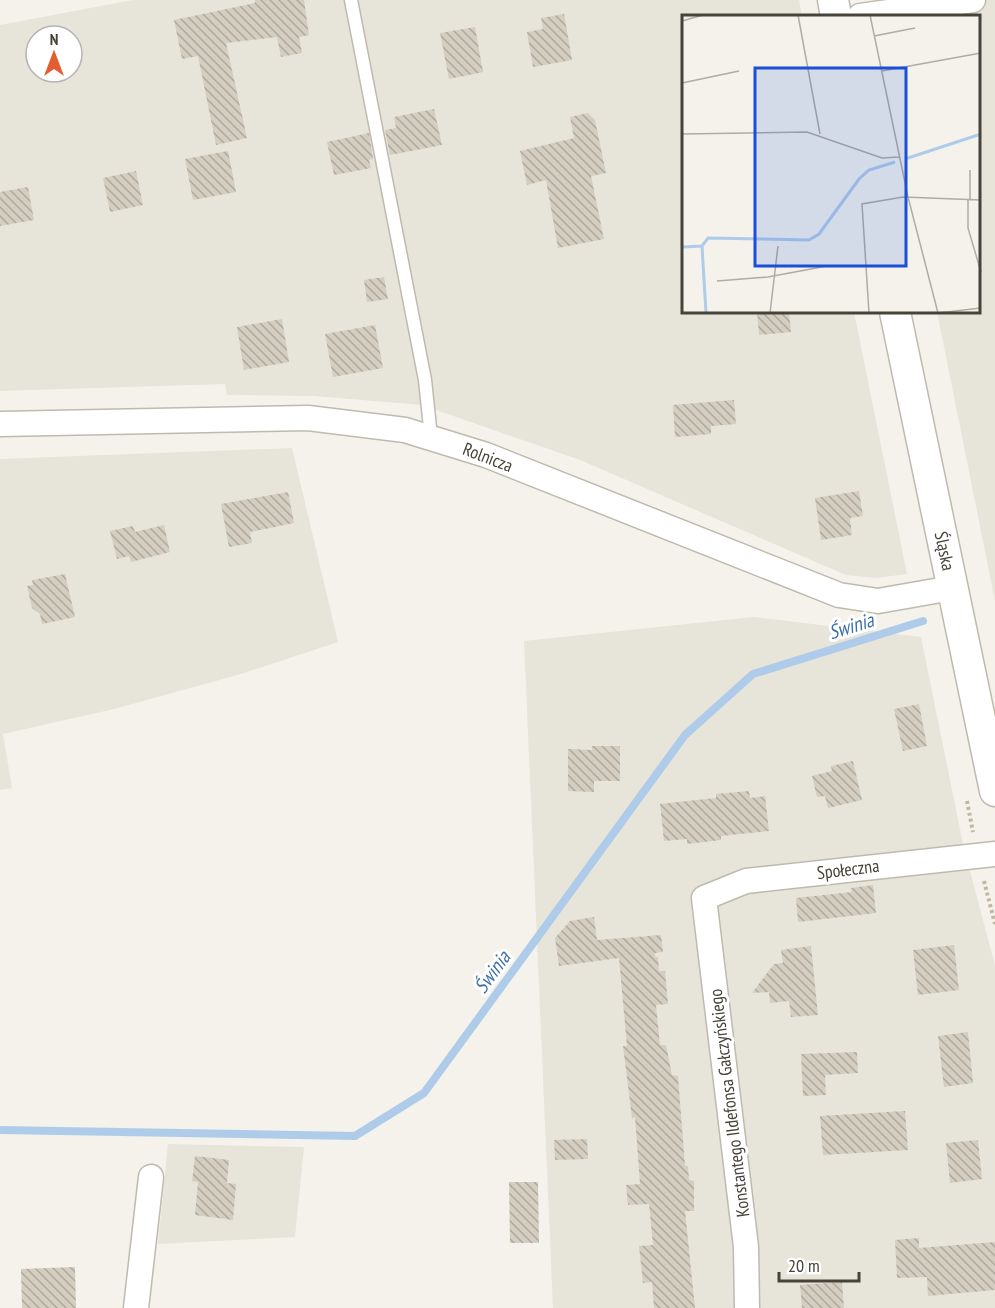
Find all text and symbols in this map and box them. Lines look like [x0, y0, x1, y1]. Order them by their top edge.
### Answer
inset map [682, 15, 980, 314]
north arrow [24, 24, 84, 84]
text: N [50, 29, 58, 49]
street label: Rolnicza [460, 437, 516, 477]
street label: Śląska [930, 529, 960, 573]
water label: Świnia [825, 607, 878, 645]
street label: Społeczna [816, 854, 880, 884]
water label: Świnia [468, 945, 517, 998]
street label: Konstantego Ildefonsa Gałczyńskiego [704, 987, 754, 1218]
scale bar [779, 1245, 858, 1283]
text: 20 m [788, 1254, 820, 1277]

